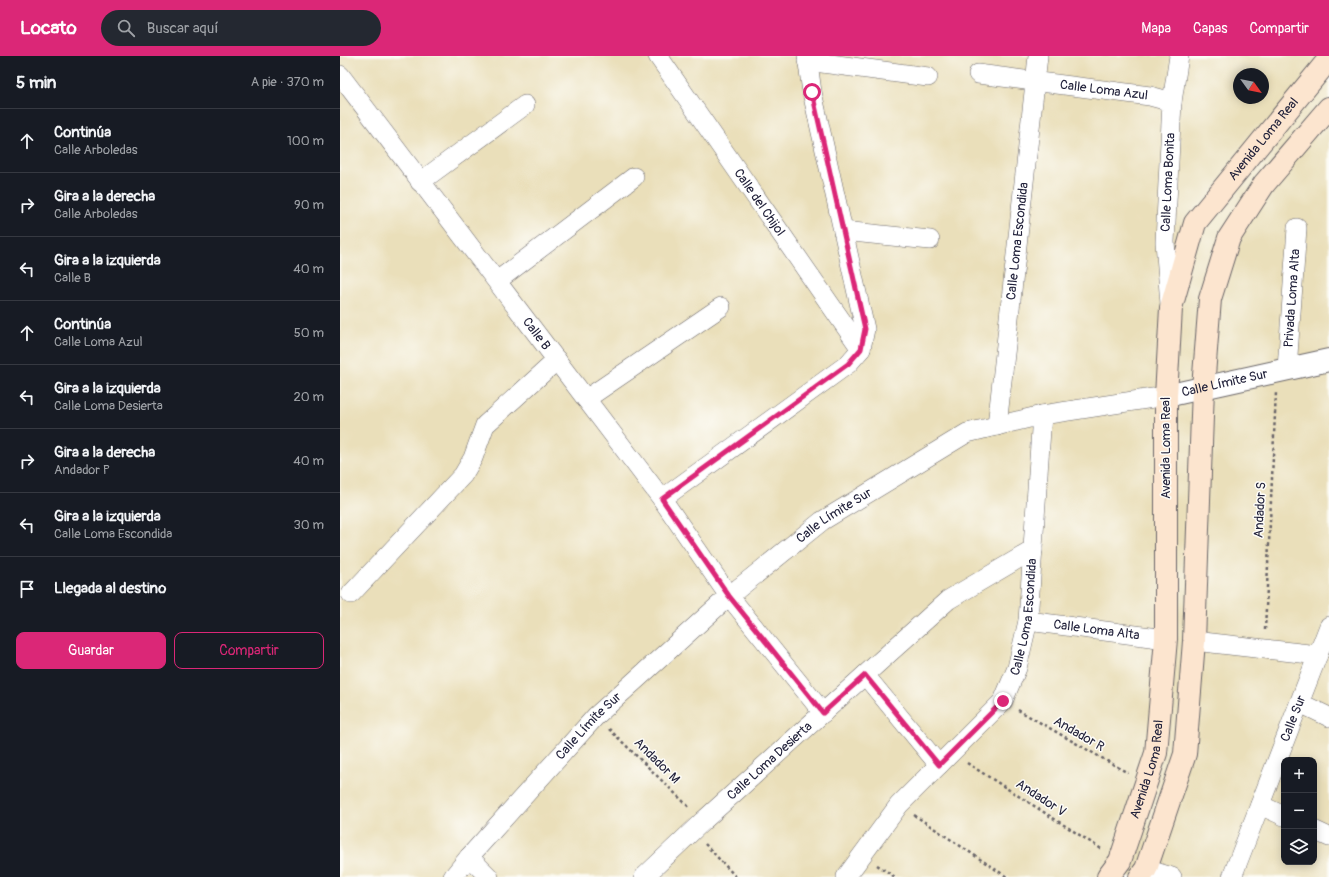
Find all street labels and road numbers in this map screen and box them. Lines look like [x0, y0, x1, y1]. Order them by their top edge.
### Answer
street label: Calle Loma Azul [1059, 77, 1149, 104]
street label: Avenida Loma Real [1225, 95, 1302, 184]
street label: Calle Loma Bonita [1158, 132, 1178, 232]
street label: Calle del Chijol [730, 166, 788, 239]
street label: Calle Loma Escondida [1003, 181, 1032, 301]
street label: Privada Loma Alta [1281, 248, 1303, 348]
street label: Calle B [519, 314, 554, 353]
street label: Calle Límite Sur [1180, 366, 1269, 400]
street label: Avenida Loma Real [1158, 397, 1174, 499]
street label: Andador S [1251, 481, 1269, 539]
street label: Calle Límite Sur [793, 484, 875, 547]
street label: Calle Loma Escondida [1007, 558, 1040, 678]
street label: Calle Loma Alta [1052, 616, 1140, 643]
street label: Calle Límite Sur [552, 689, 625, 763]
street label: Calle Sur [1277, 693, 1310, 744]
street label: Andador R [1051, 713, 1108, 755]
street label: Calle Loma Desierta [724, 719, 815, 803]
street label: Avenida Loma Real [1127, 719, 1167, 821]
street label: Andador M [631, 735, 683, 787]
street label: Andador V [1013, 776, 1069, 820]

